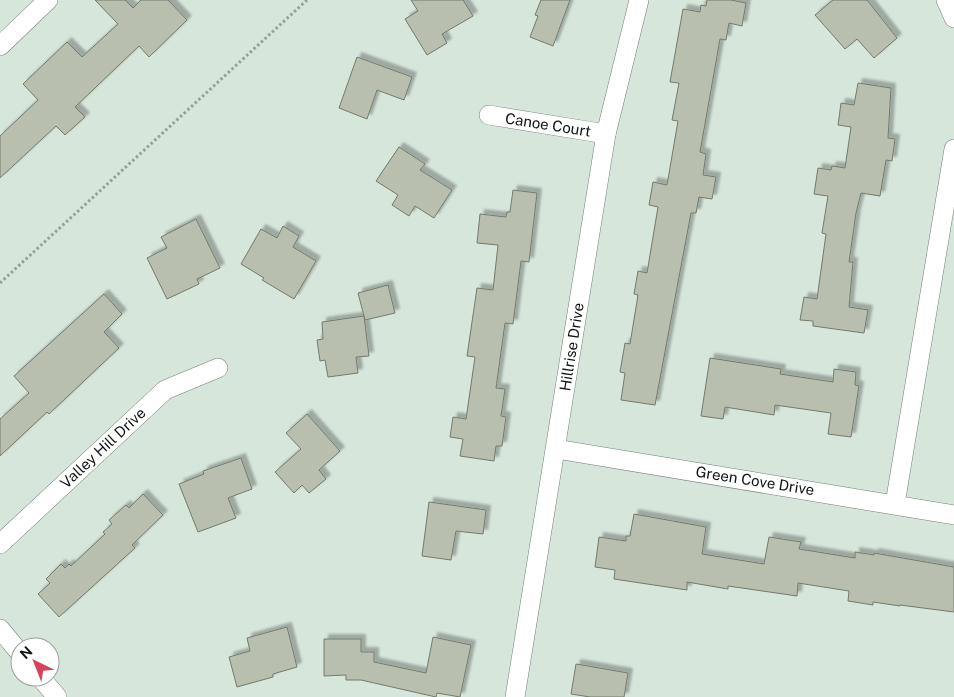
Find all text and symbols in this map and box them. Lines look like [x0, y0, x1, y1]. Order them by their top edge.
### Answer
street label: Canoe Court [504, 109, 592, 140]
street label: Hillrise Drive [556, 302, 587, 392]
street label: Valley Hill Drive [57, 404, 149, 491]
street label: Green Cove Drive [694, 463, 816, 498]
north arrow [10, 637, 60, 687]
text: N [17, 643, 36, 662]

